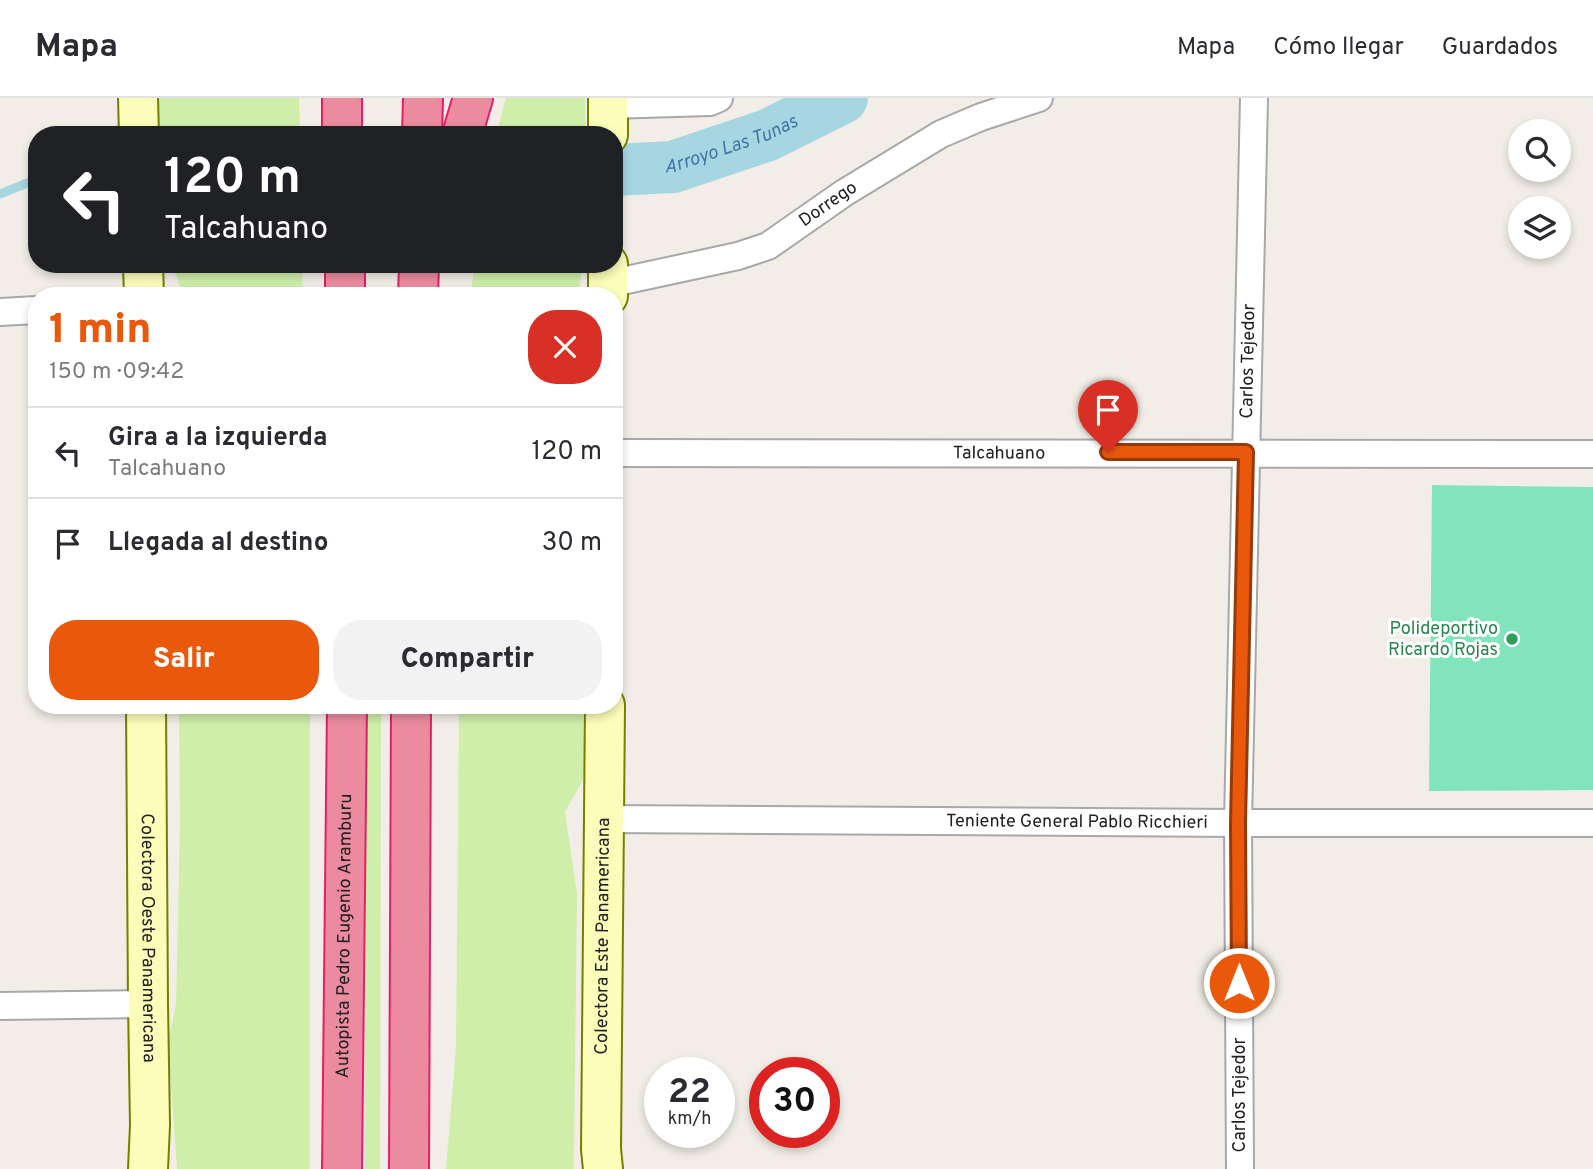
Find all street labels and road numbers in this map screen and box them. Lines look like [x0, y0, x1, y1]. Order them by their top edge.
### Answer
street label: Dorrego [795, 176, 862, 232]
street label: Carlos Tejedor [1235, 303, 1261, 419]
street label: Talcahuano [953, 442, 1045, 465]
street label: Autopista Pedro Eugenio Aramburu [331, 793, 358, 1079]
street label: Teniente General Pablo Ricchieri [946, 810, 1208, 834]
street label: Colectora Oeste Panamericana [135, 813, 160, 1063]
street label: Colectora Este Panamericana [590, 817, 615, 1055]
street label: Carlos Tejedor [1229, 1037, 1252, 1153]

